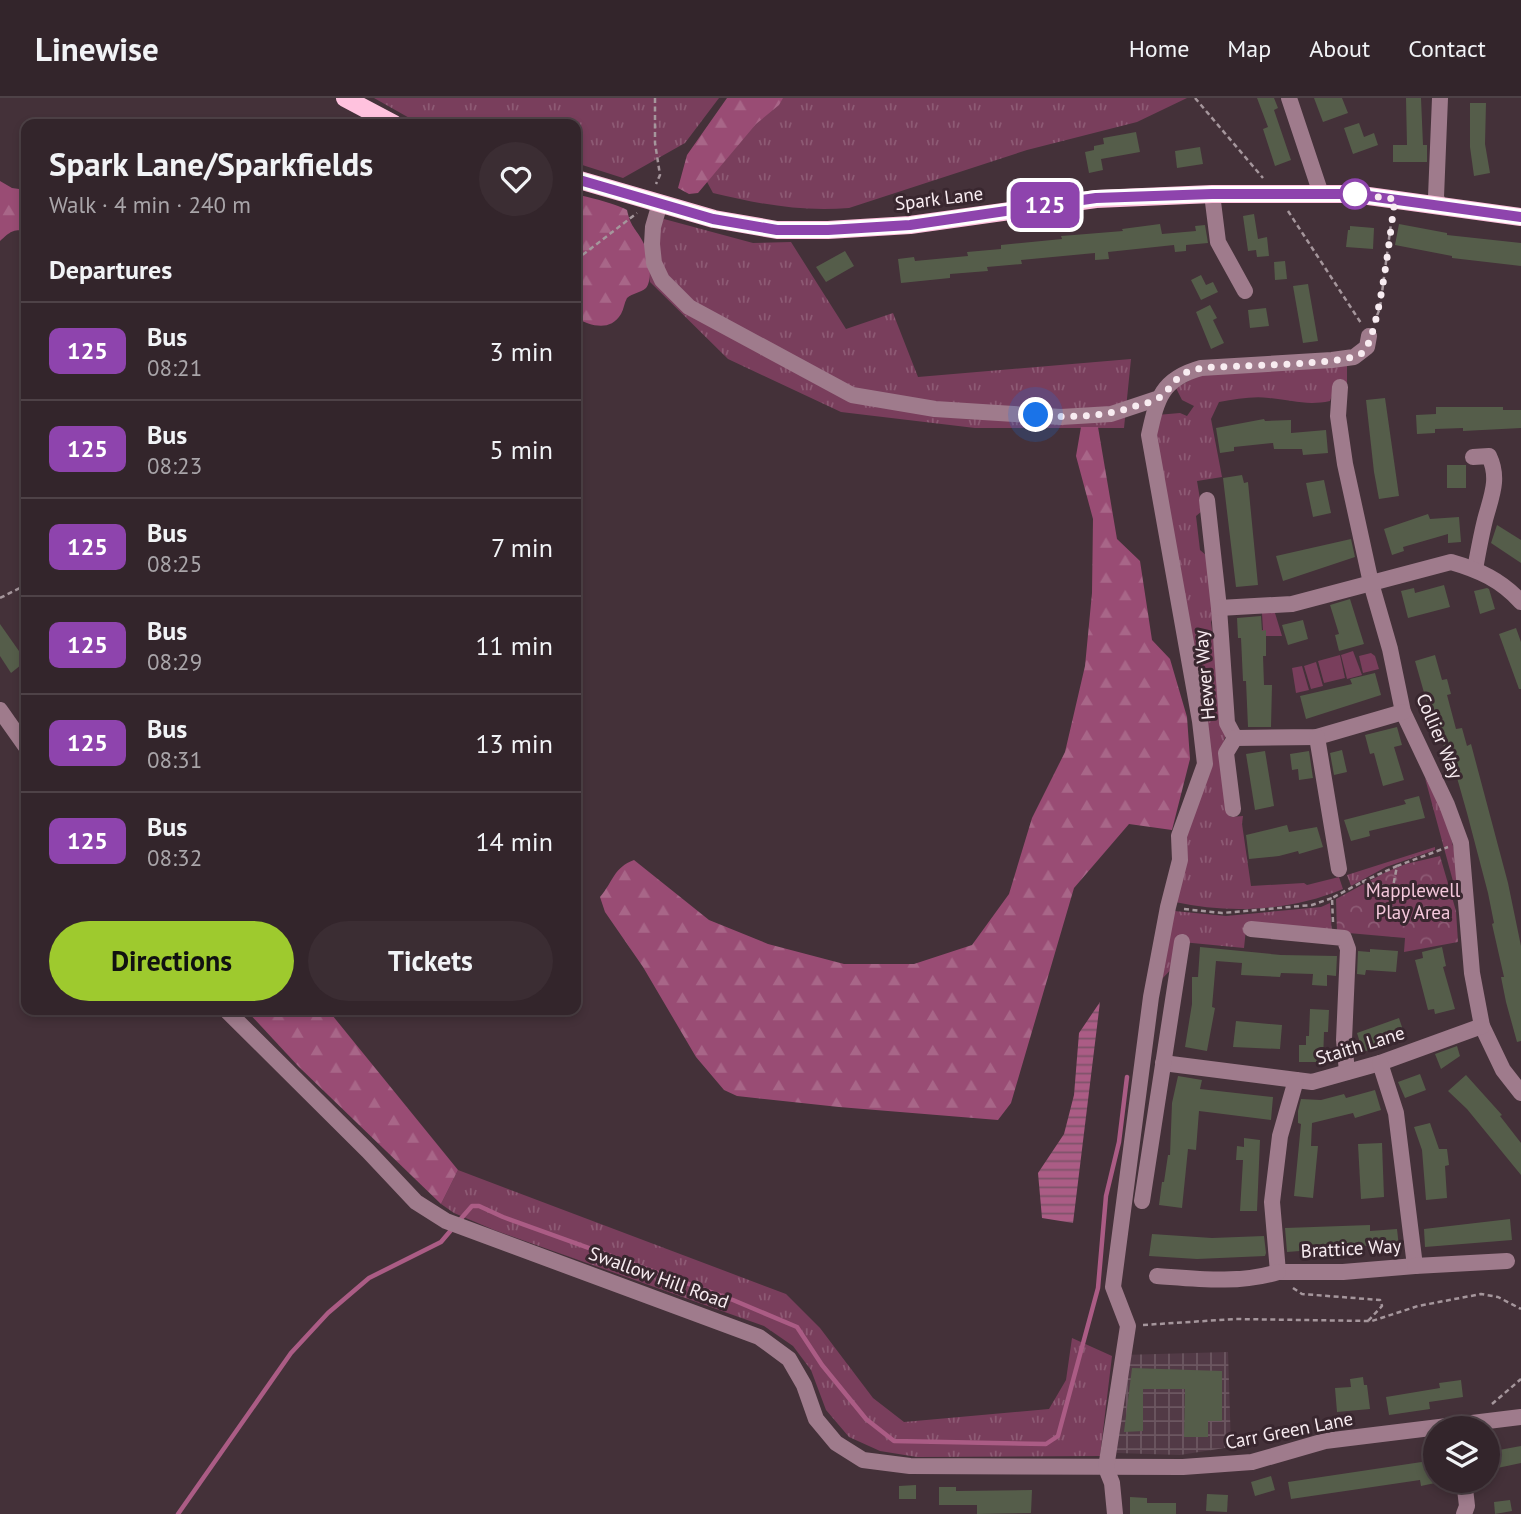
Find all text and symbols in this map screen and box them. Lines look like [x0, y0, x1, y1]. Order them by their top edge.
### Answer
text: Linewise [35, 27, 159, 70]
text: Home [1129, 33, 1189, 64]
text: Map [1227, 33, 1271, 64]
text: About [1309, 33, 1370, 64]
text: Contact [1408, 33, 1486, 64]
text: Spark Lane/Sparkfields [49, 142, 373, 185]
button: heart [479, 142, 553, 216]
unlabelled marker [1340, 179, 1370, 209]
street label: Spark Lane [893, 181, 985, 215]
line badge: 125 [1005, 182, 1085, 228]
text: 125 [1025, 189, 1065, 220]
text: Walk · 4 min · 240 m [49, 190, 251, 219]
text: Departures [49, 253, 172, 286]
text: Bus [147, 320, 187, 353]
text: 125 [67, 335, 108, 366]
text: 3 min [490, 335, 553, 368]
text: 08:21 [147, 353, 202, 382]
your location [1018, 397, 1053, 432]
text: Bus [147, 418, 187, 451]
text: 125 [67, 433, 108, 464]
text: 5 min [490, 433, 553, 466]
text: 08:23 [147, 451, 202, 480]
text: Bus [147, 516, 187, 549]
text: 125 [67, 531, 108, 562]
text: 7 min [491, 531, 553, 564]
text: 08:25 [147, 549, 202, 578]
text: Bus [147, 614, 187, 647]
text: 125 [67, 629, 108, 660]
text: 11 min [475, 629, 553, 662]
street label: Hewer Way [1188, 629, 1220, 721]
text: 08:29 [147, 647, 202, 676]
street label: Collier Way [1411, 690, 1469, 783]
text: Bus [147, 712, 187, 745]
text: 125 [67, 727, 108, 758]
text: 13 min [475, 727, 553, 760]
text: 08:31 [147, 745, 202, 774]
text: Bus [147, 810, 187, 843]
text: 125 [67, 825, 108, 856]
text: 14 min [475, 825, 553, 858]
text: 08:32 [147, 843, 202, 872]
park label: Mapplewell Play Area [1366, 878, 1461, 924]
button: Directions [49, 921, 294, 1001]
button: Tickets [308, 921, 553, 1001]
street label: Staith Lane [1313, 1020, 1407, 1070]
street label: Brattice Way [1300, 1233, 1402, 1263]
street label: Swallow Hill Road [586, 1241, 732, 1313]
street label: Carr Green Lane [1223, 1406, 1355, 1454]
map controls [1423, 1416, 1500, 1493]
button: layers [1423, 1416, 1500, 1493]

